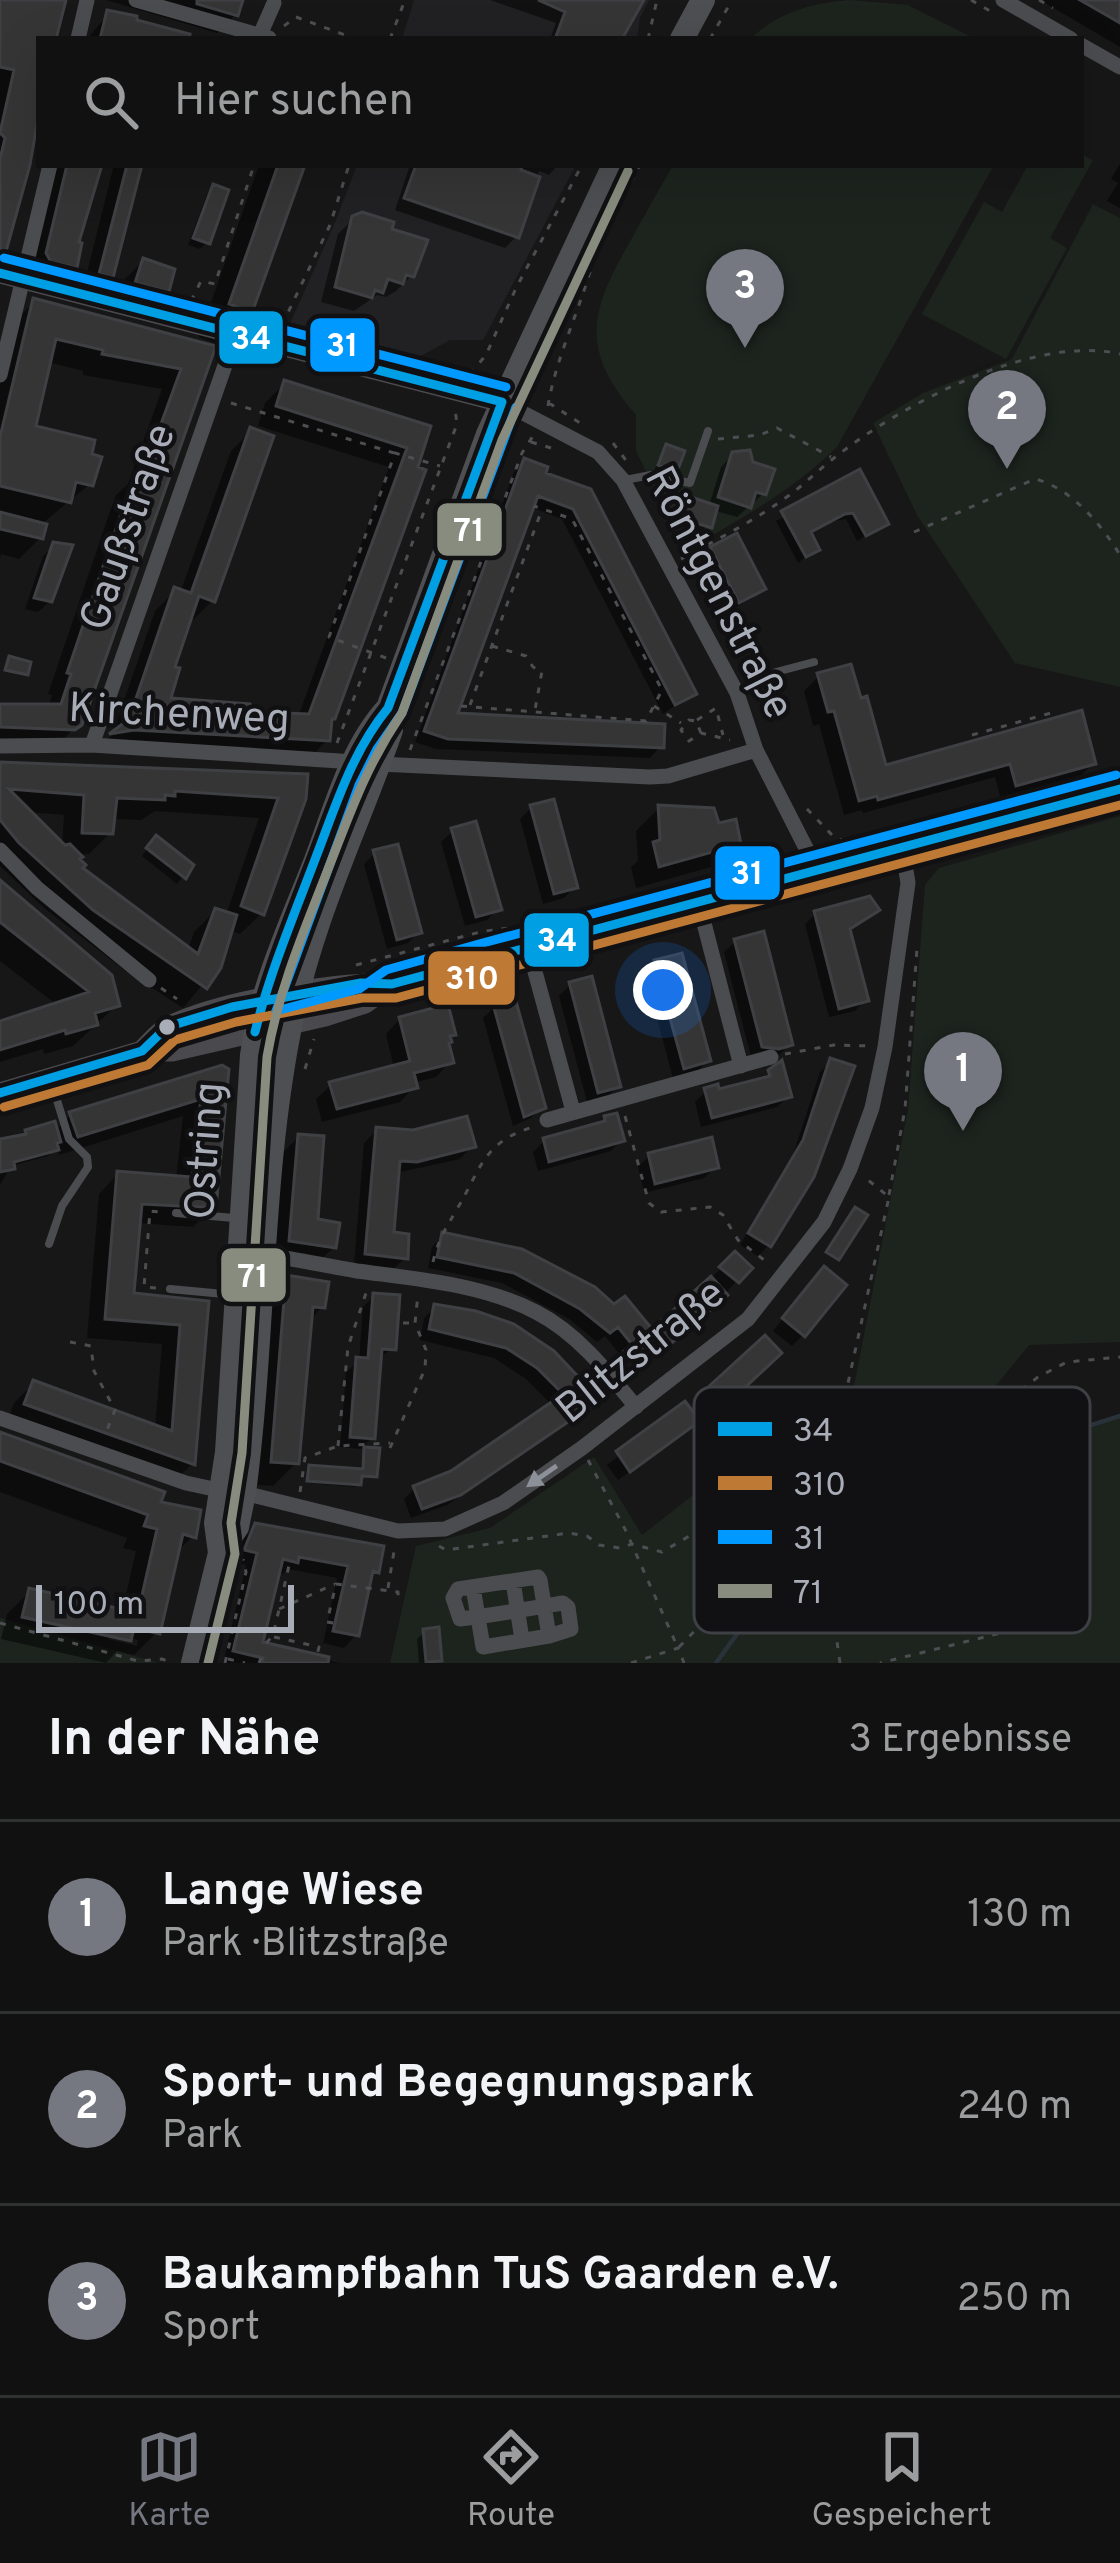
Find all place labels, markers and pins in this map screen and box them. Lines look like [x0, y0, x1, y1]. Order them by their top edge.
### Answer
pin: 3 [706, 249, 784, 348]
pin: 2 [968, 370, 1046, 469]
unlabelled marker [156, 1016, 178, 1038]
pin: 1 [924, 1032, 1002, 1131]

